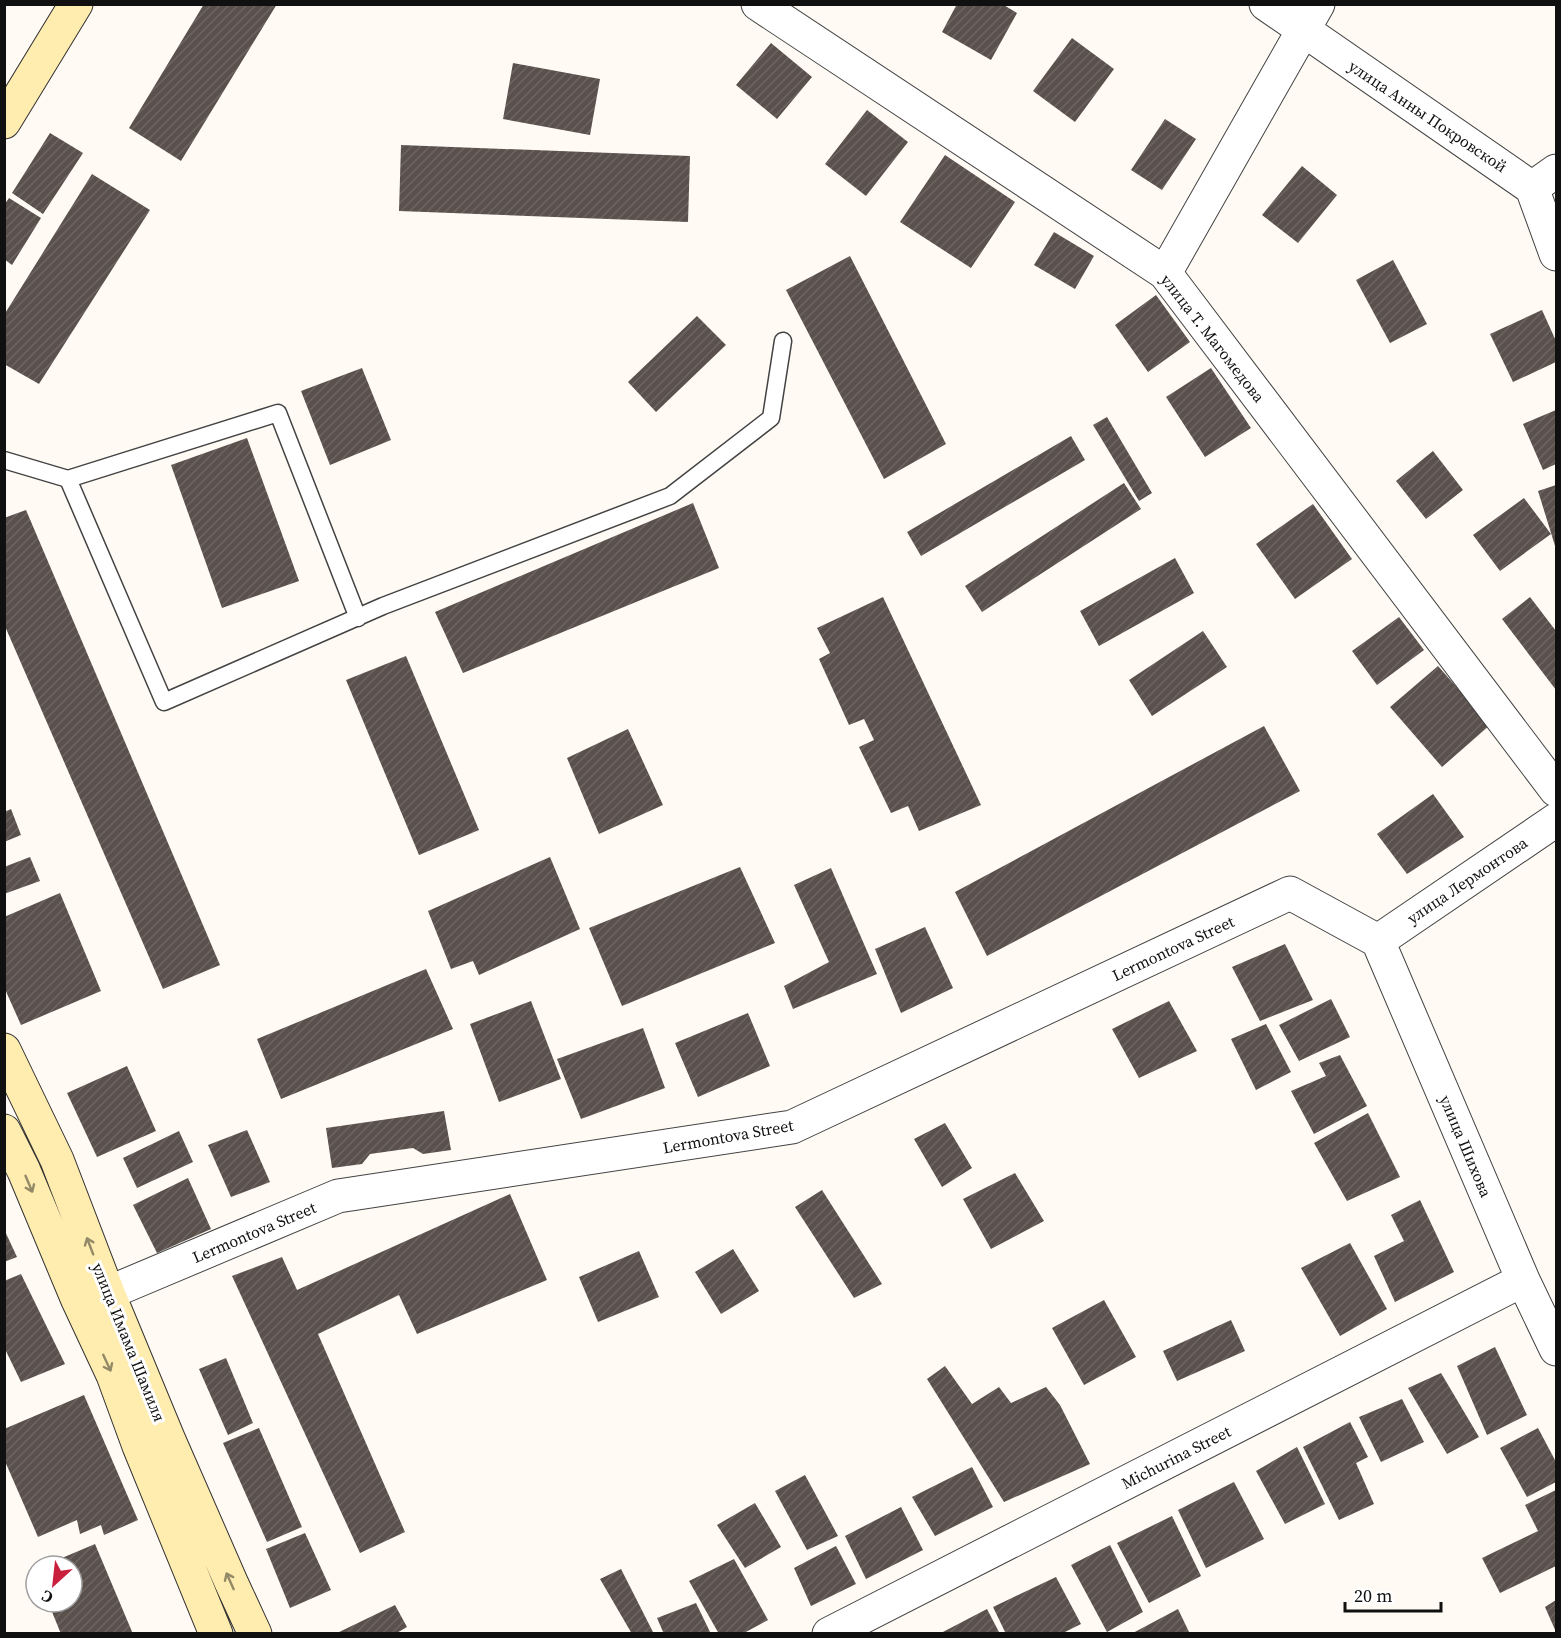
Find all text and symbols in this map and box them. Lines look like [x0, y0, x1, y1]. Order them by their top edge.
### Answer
street label: улица Анны Покровской [1345, 55, 1511, 177]
street label: улица Т. Магомедова [1156, 269, 1271, 407]
street label: улица Лермонтова [1402, 831, 1532, 929]
street label: Lermontova Street [1108, 910, 1238, 986]
street label: улица Шихова [1435, 1092, 1498, 1201]
street label: Lermontova Street [661, 1114, 796, 1158]
one-way arrow [24, 1174, 35, 1193]
street label: Lermontova Street [189, 1196, 320, 1268]
one-way arrow [84, 1237, 95, 1256]
street label: улица Имама Шамиля [87, 1259, 171, 1425]
one-way arrow [102, 1353, 114, 1371]
street label: Michurina Street [1117, 1420, 1235, 1494]
north arrow [24, 1554, 84, 1614]
one-way arrow [224, 1572, 235, 1590]
scale bar [1345, 1575, 1441, 1613]
text: 20 m [1354, 1583, 1392, 1608]
text: С [38, 1585, 57, 1609]

